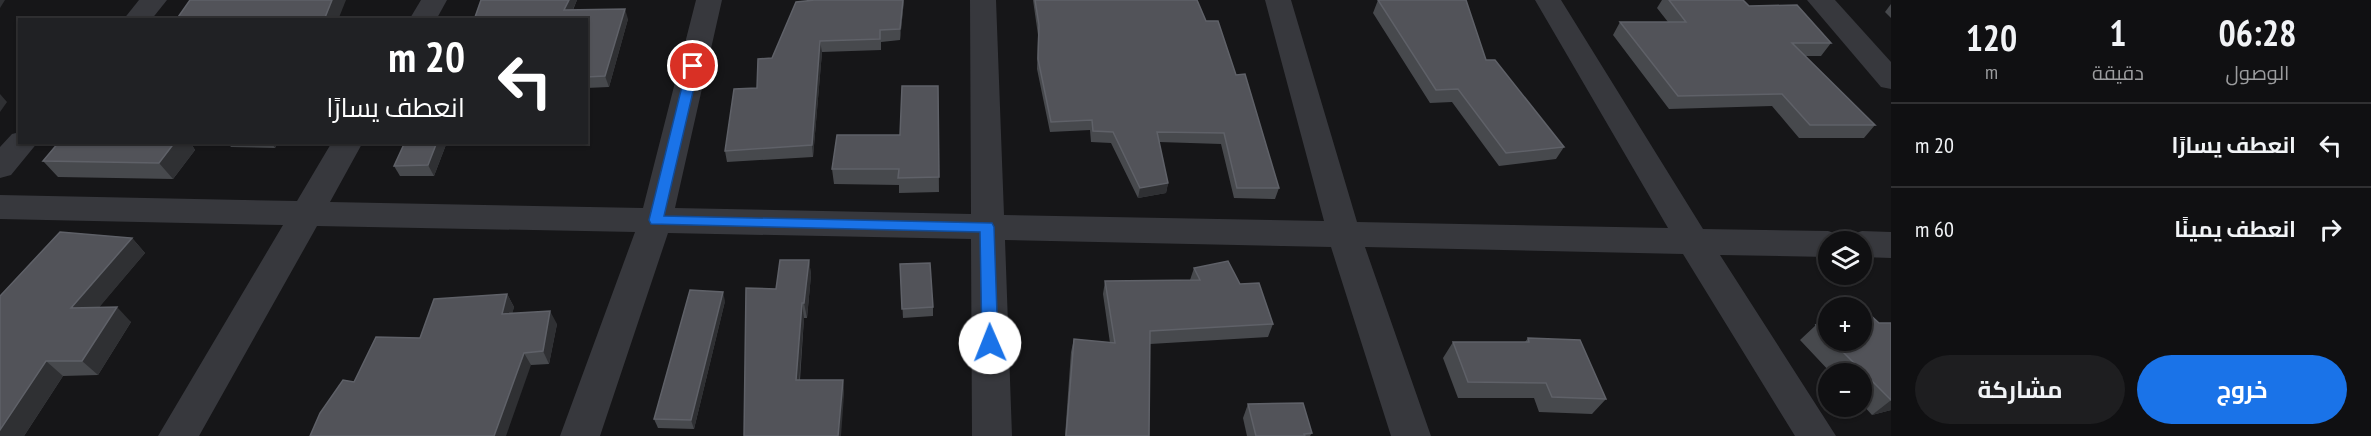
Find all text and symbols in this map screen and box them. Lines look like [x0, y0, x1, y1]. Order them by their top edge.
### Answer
text: 1 [2109, 9, 2127, 56]
text: 06:28 [2219, 9, 2296, 56]
text: 120 [1966, 14, 2017, 61]
text: 20 m [388, 29, 465, 84]
pin [667, 40, 718, 91]
icon: left [486, 42, 564, 120]
icon: arrive [676, 49, 709, 82]
text: m [1985, 59, 1998, 85]
text: دقيقة [2092, 60, 2144, 86]
text: الوصول [2226, 60, 2289, 86]
text: انعطف يسارًا [326, 90, 465, 124]
icon: left [2314, 129, 2347, 162]
text: 20 m [1915, 131, 1954, 159]
text: انعطف يسارًا [2172, 131, 2296, 159]
icon: right [2314, 213, 2347, 246]
text: 60 m [1915, 215, 1954, 243]
text: انعطف يمينًا [2174, 215, 2296, 243]
map controls [1818, 231, 1872, 417]
button: layers [1818, 231, 1872, 285]
button: + [1818, 297, 1872, 351]
position arrow [958, 311, 1022, 375]
button: مشاركة [1915, 355, 2125, 424]
button: خروج [2137, 355, 2347, 424]
button: − [1818, 363, 1872, 417]

